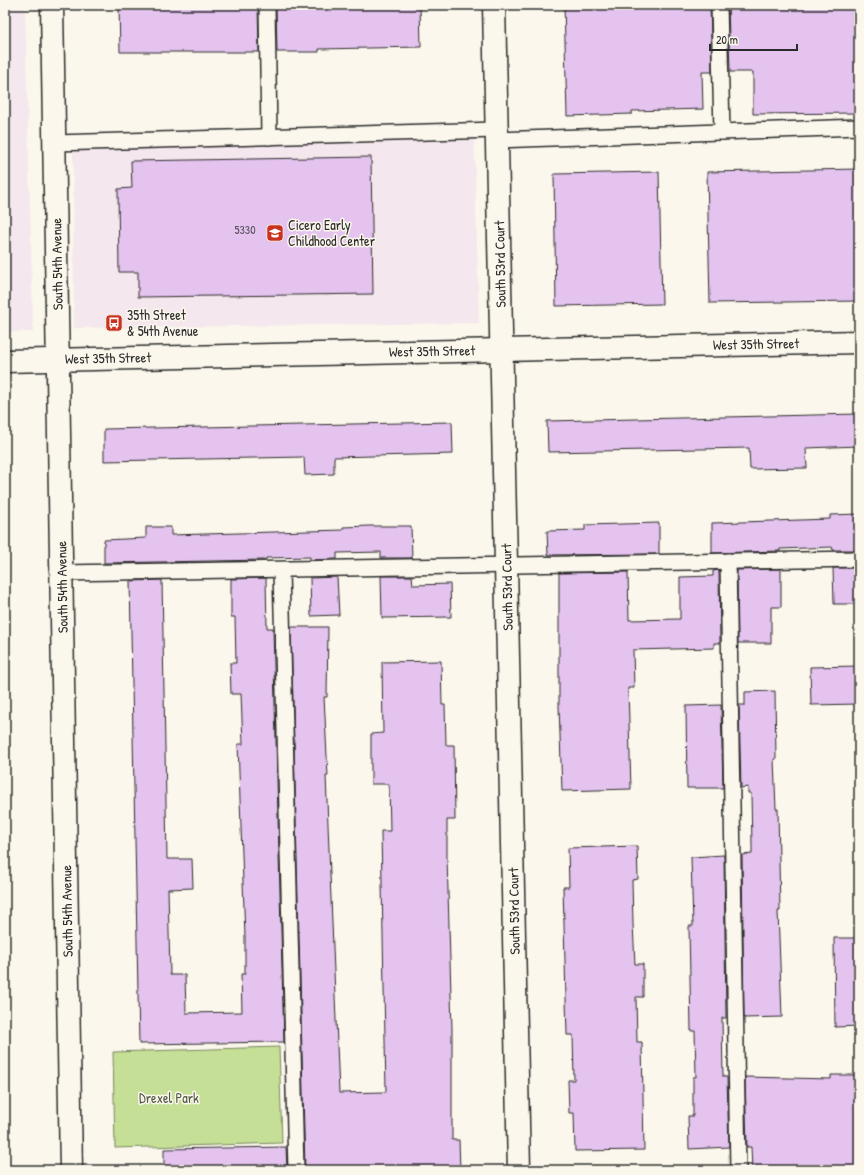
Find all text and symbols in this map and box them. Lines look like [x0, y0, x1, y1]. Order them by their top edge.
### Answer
scale bar [710, 26, 797, 52]
text: 20 m [716, 31, 738, 48]
place label: Cicero Early Childhood Center [288, 215, 376, 250]
street label: South 54th Avenue [46, 217, 67, 310]
street label: South 53rd Court [489, 220, 510, 308]
house number: 5330 [234, 221, 256, 238]
school or university icon: Cicero Early Childhood Center [265, 223, 285, 243]
place label: 35th Street & 54th Avenue [127, 305, 199, 340]
bus stop icon: 35th Street & 54th Avenue [104, 313, 124, 333]
street label: West 35th Street [713, 333, 799, 354]
street label: West 35th Street [389, 340, 475, 361]
street label: West 35th Street [65, 347, 151, 368]
street label: South 54th Avenue [51, 540, 72, 633]
street label: South 53rd Court [496, 543, 517, 631]
street label: South 54th Avenue [56, 864, 77, 957]
street label: South 53rd Court [503, 867, 524, 955]
park label: Drexel Park [139, 1088, 199, 1107]

